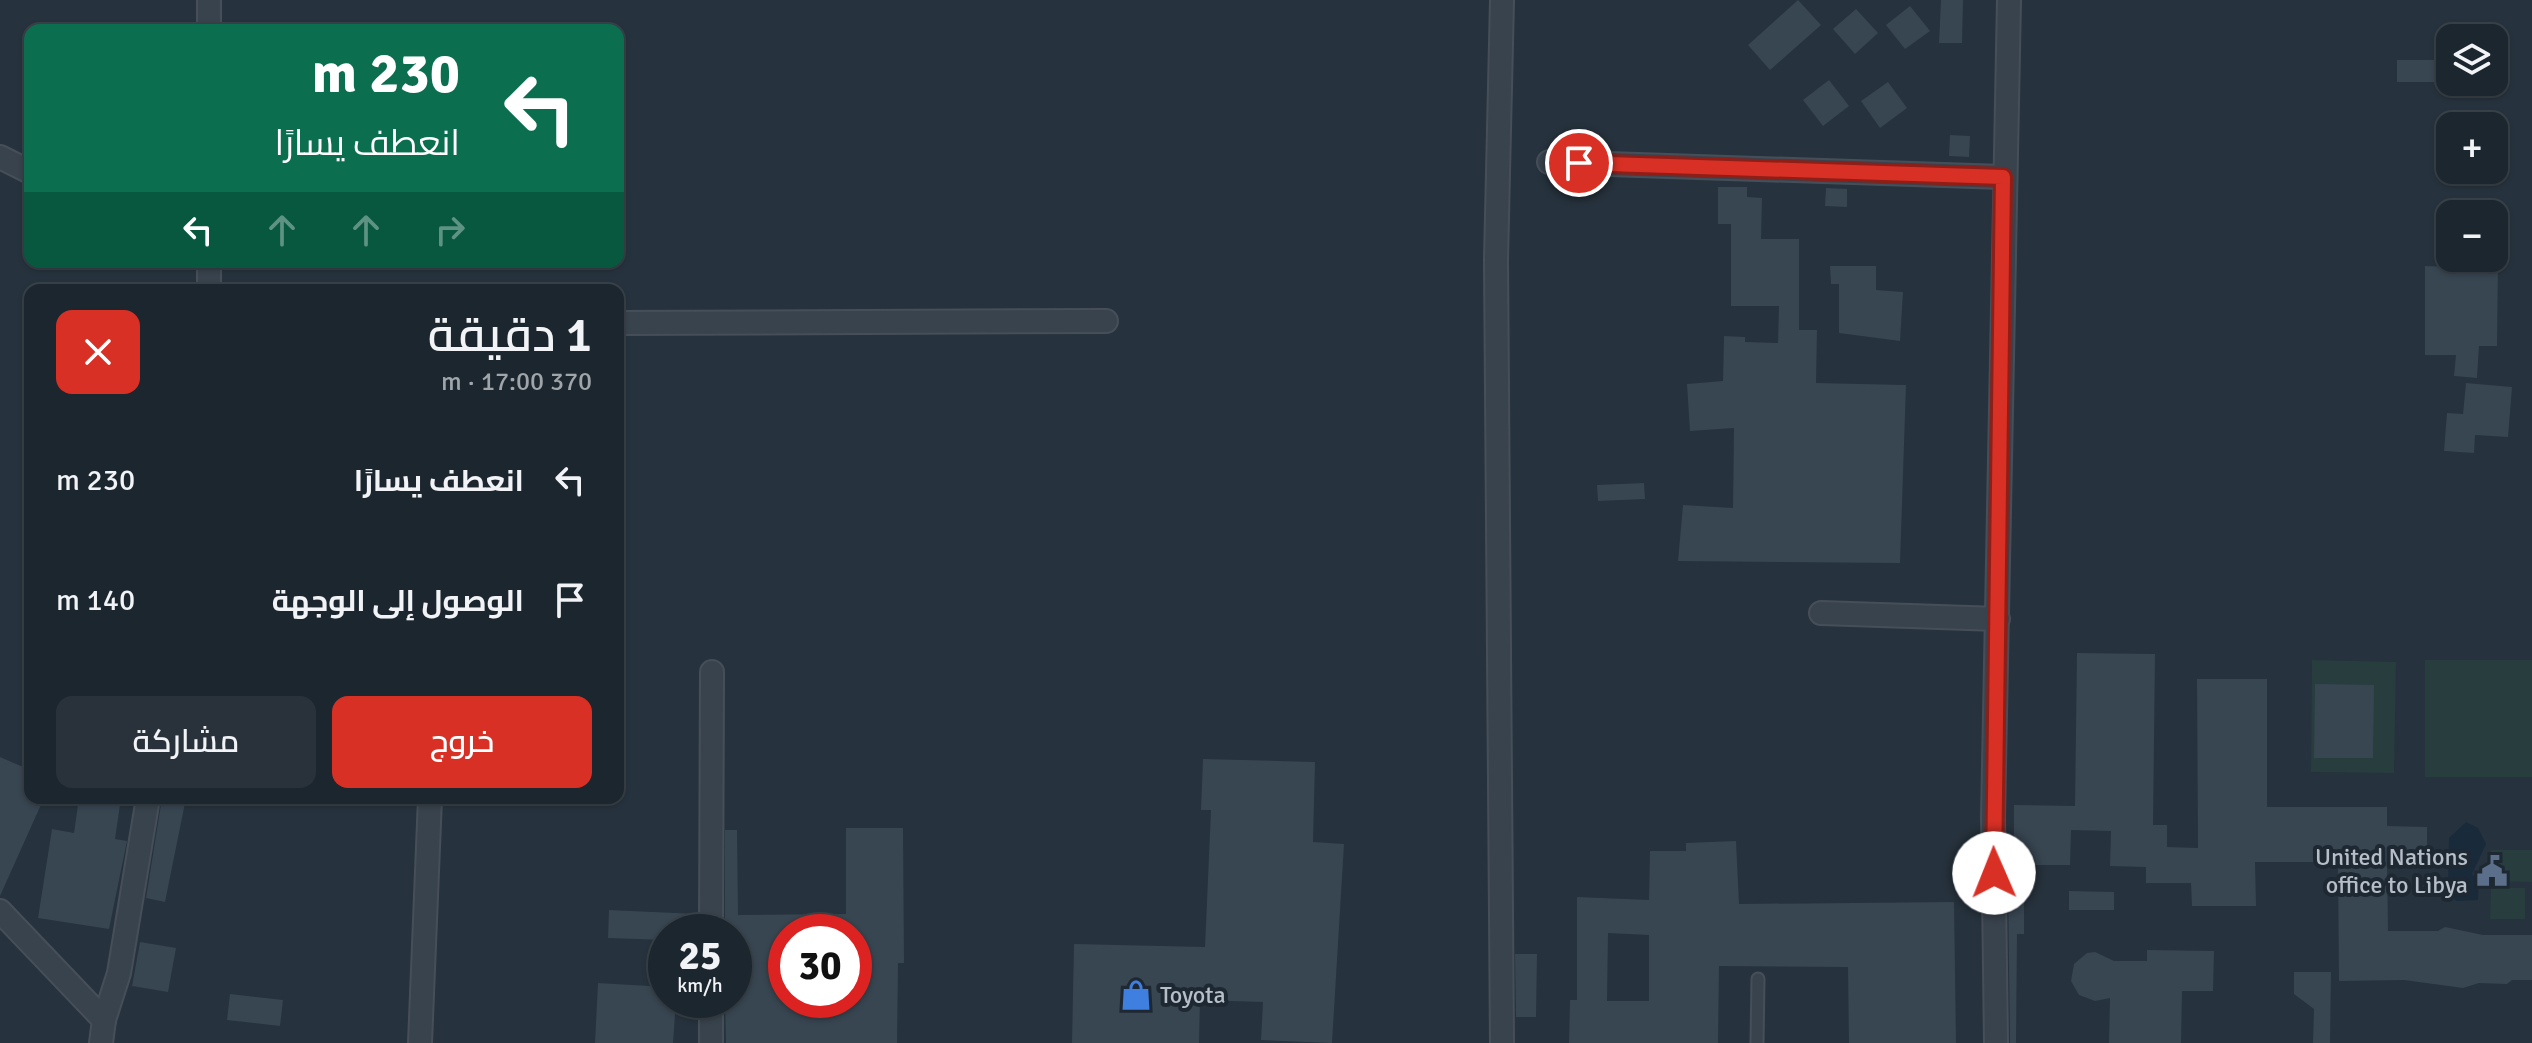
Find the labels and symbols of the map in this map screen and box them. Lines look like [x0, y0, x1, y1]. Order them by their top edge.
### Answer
pin [1545, 129, 1613, 197]
position arrow [1952, 831, 2036, 915]
place label: United Nations office to Libya [2315, 842, 2468, 900]
public building icon: United Nations office to Libya [2475, 854, 2509, 888]
speed limit sign: 30 [768, 914, 872, 1018]
shop icon: Toyota [1119, 978, 1153, 1012]
place label: Toyota [1160, 980, 1226, 1010]

